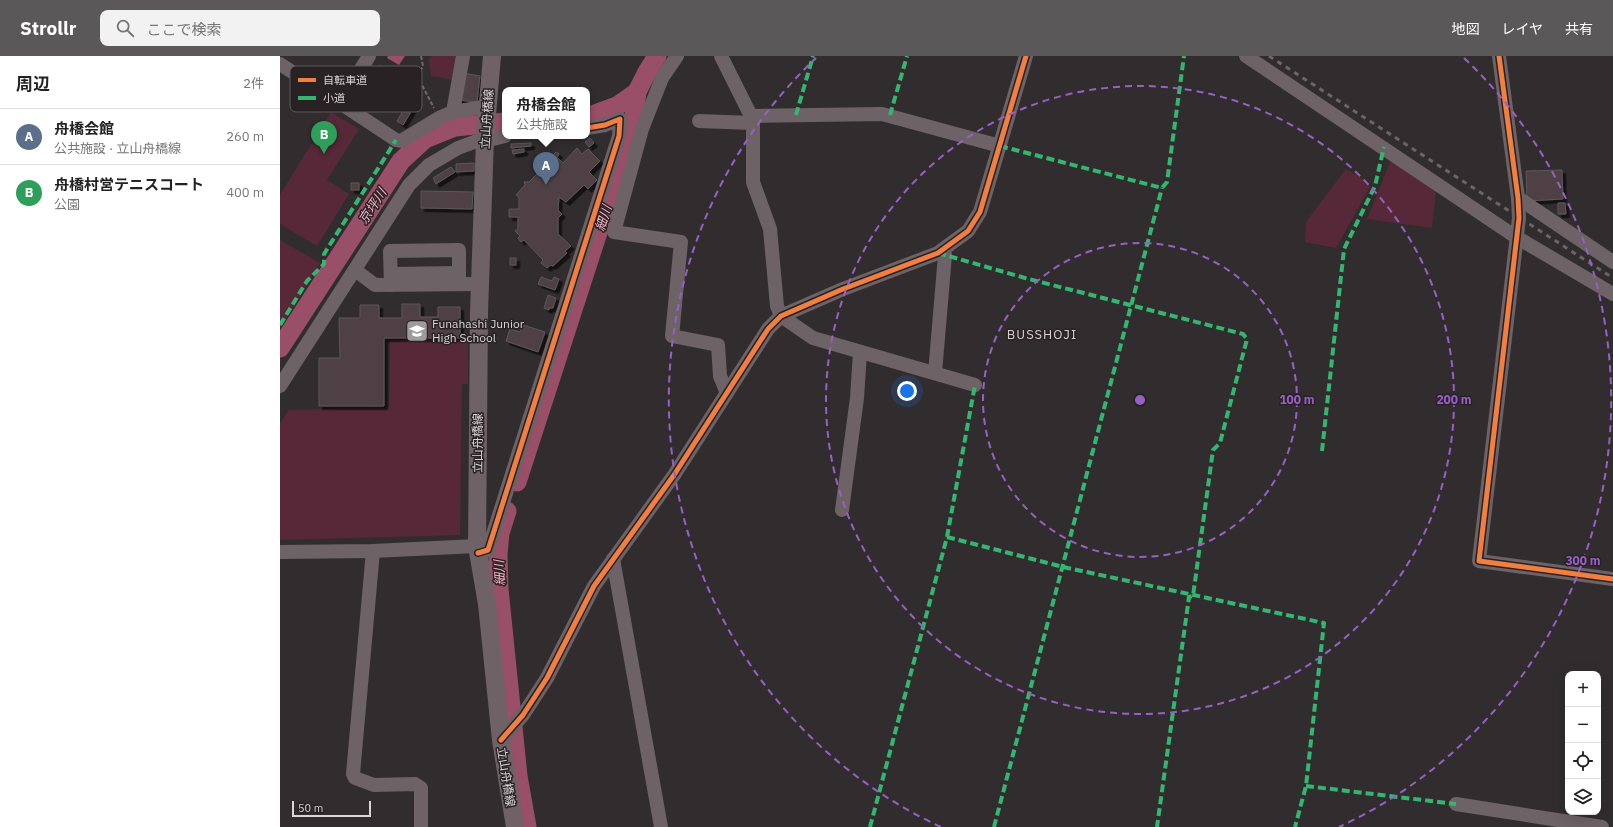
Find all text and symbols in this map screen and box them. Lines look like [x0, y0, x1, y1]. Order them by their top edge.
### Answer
search box [100, 10, 380, 46]
text: Strollr [20, 16, 76, 40]
icon: search [114, 17, 136, 39]
text: ここで検索 [146, 20, 221, 39]
text: 地図 [1451, 20, 1479, 38]
text: レイヤ [1501, 20, 1543, 38]
text: 共有 [1565, 20, 1593, 38]
legend [290, 66, 422, 112]
text: 周辺 [16, 73, 50, 95]
text: 自転車道 [323, 73, 367, 87]
text: 2件 [243, 75, 264, 92]
popup [502, 87, 590, 139]
street label: 立山舟橋線 [477, 89, 496, 149]
text: 小道 [323, 91, 345, 105]
text: 舟橋会館 [516, 95, 576, 114]
text: 公共施設 [516, 116, 568, 133]
text: 舟橋会館 [54, 119, 114, 138]
pin: B [311, 121, 337, 154]
text: A [25, 128, 33, 145]
text: 260 m [226, 128, 264, 145]
text: 公共施設 · 立山舟橋線 [54, 140, 181, 157]
pin: A [533, 152, 559, 185]
text: 舟橋村営テニスコート [54, 175, 204, 194]
text: B [25, 184, 33, 201]
text: 400 m [226, 184, 264, 201]
water label: 京坪川 [355, 184, 391, 227]
text: 公園 [54, 196, 80, 213]
water label: 細川 [591, 201, 616, 233]
place label: Funahashi Junior High School [432, 316, 525, 345]
school or university icon: Funahashi Junior High School [404, 318, 430, 344]
district label: BUSSHOJI [1007, 326, 1077, 343]
your location [897, 381, 917, 401]
text: 100 m [1279, 392, 1315, 407]
text: 200 m [1436, 392, 1472, 407]
centre of rings [1133, 393, 1147, 407]
street label: 立山舟橋線 [470, 413, 485, 473]
text: 300 m [1565, 553, 1601, 568]
water label: 細川 [490, 558, 509, 586]
map controls [1565, 671, 1601, 815]
button: + [1565, 671, 1601, 707]
button: − [1565, 707, 1601, 743]
button: locate [1565, 743, 1601, 779]
street label: 立山舟橋線 [494, 746, 519, 808]
button: layers [1565, 779, 1601, 815]
scale bar [292, 799, 371, 818]
text: 50 m [298, 801, 323, 815]

